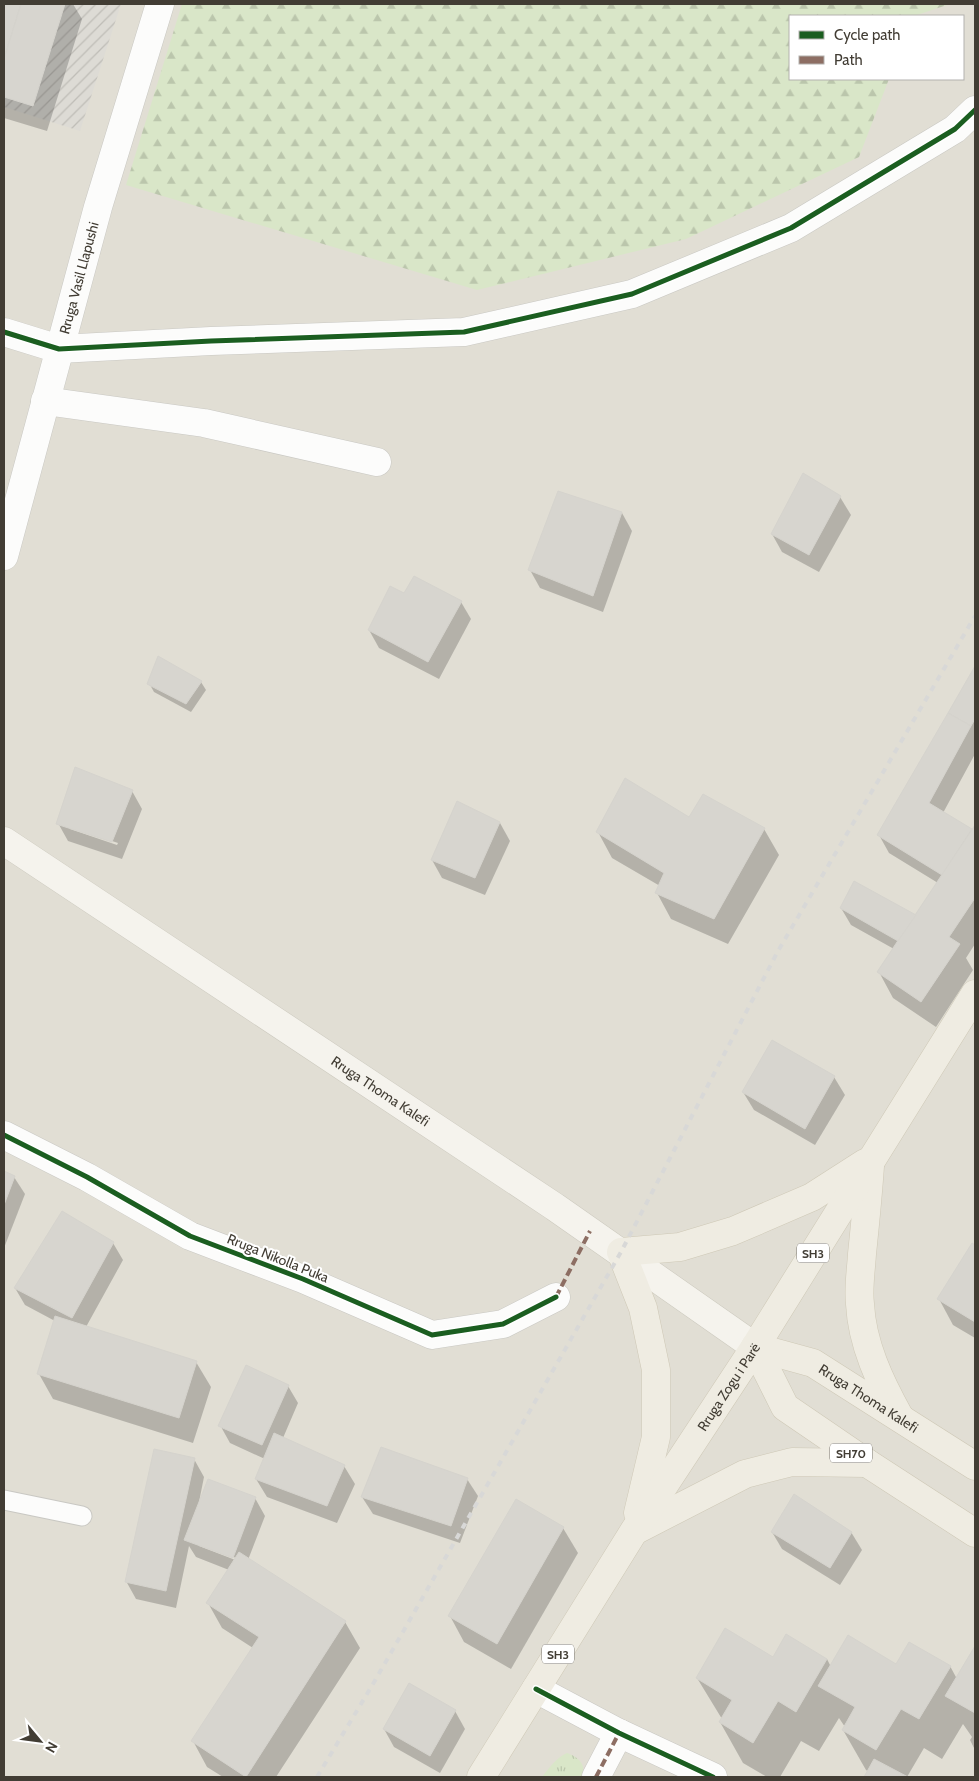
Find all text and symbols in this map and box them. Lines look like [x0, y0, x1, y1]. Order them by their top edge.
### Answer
legend [789, 15, 964, 80]
text: Cycle path [834, 26, 900, 44]
text: Path [834, 51, 863, 69]
street label: Rruga Vasil Llapushi [55, 220, 103, 336]
street label: Rruga Thoma Kalefi [328, 1052, 433, 1130]
street label: Rruga Nikolla Puka [225, 1229, 332, 1287]
road number: SH3 [797, 1244, 829, 1262]
street label: Rruga Zogu i Parë [693, 1340, 764, 1434]
street label: Rruga Thoma Kalefi [815, 1360, 922, 1437]
road number: SH70 [830, 1444, 872, 1462]
road number: SH3 [542, 1645, 574, 1664]
north arrow [15, 1716, 65, 1766]
text: N [41, 1739, 62, 1756]

